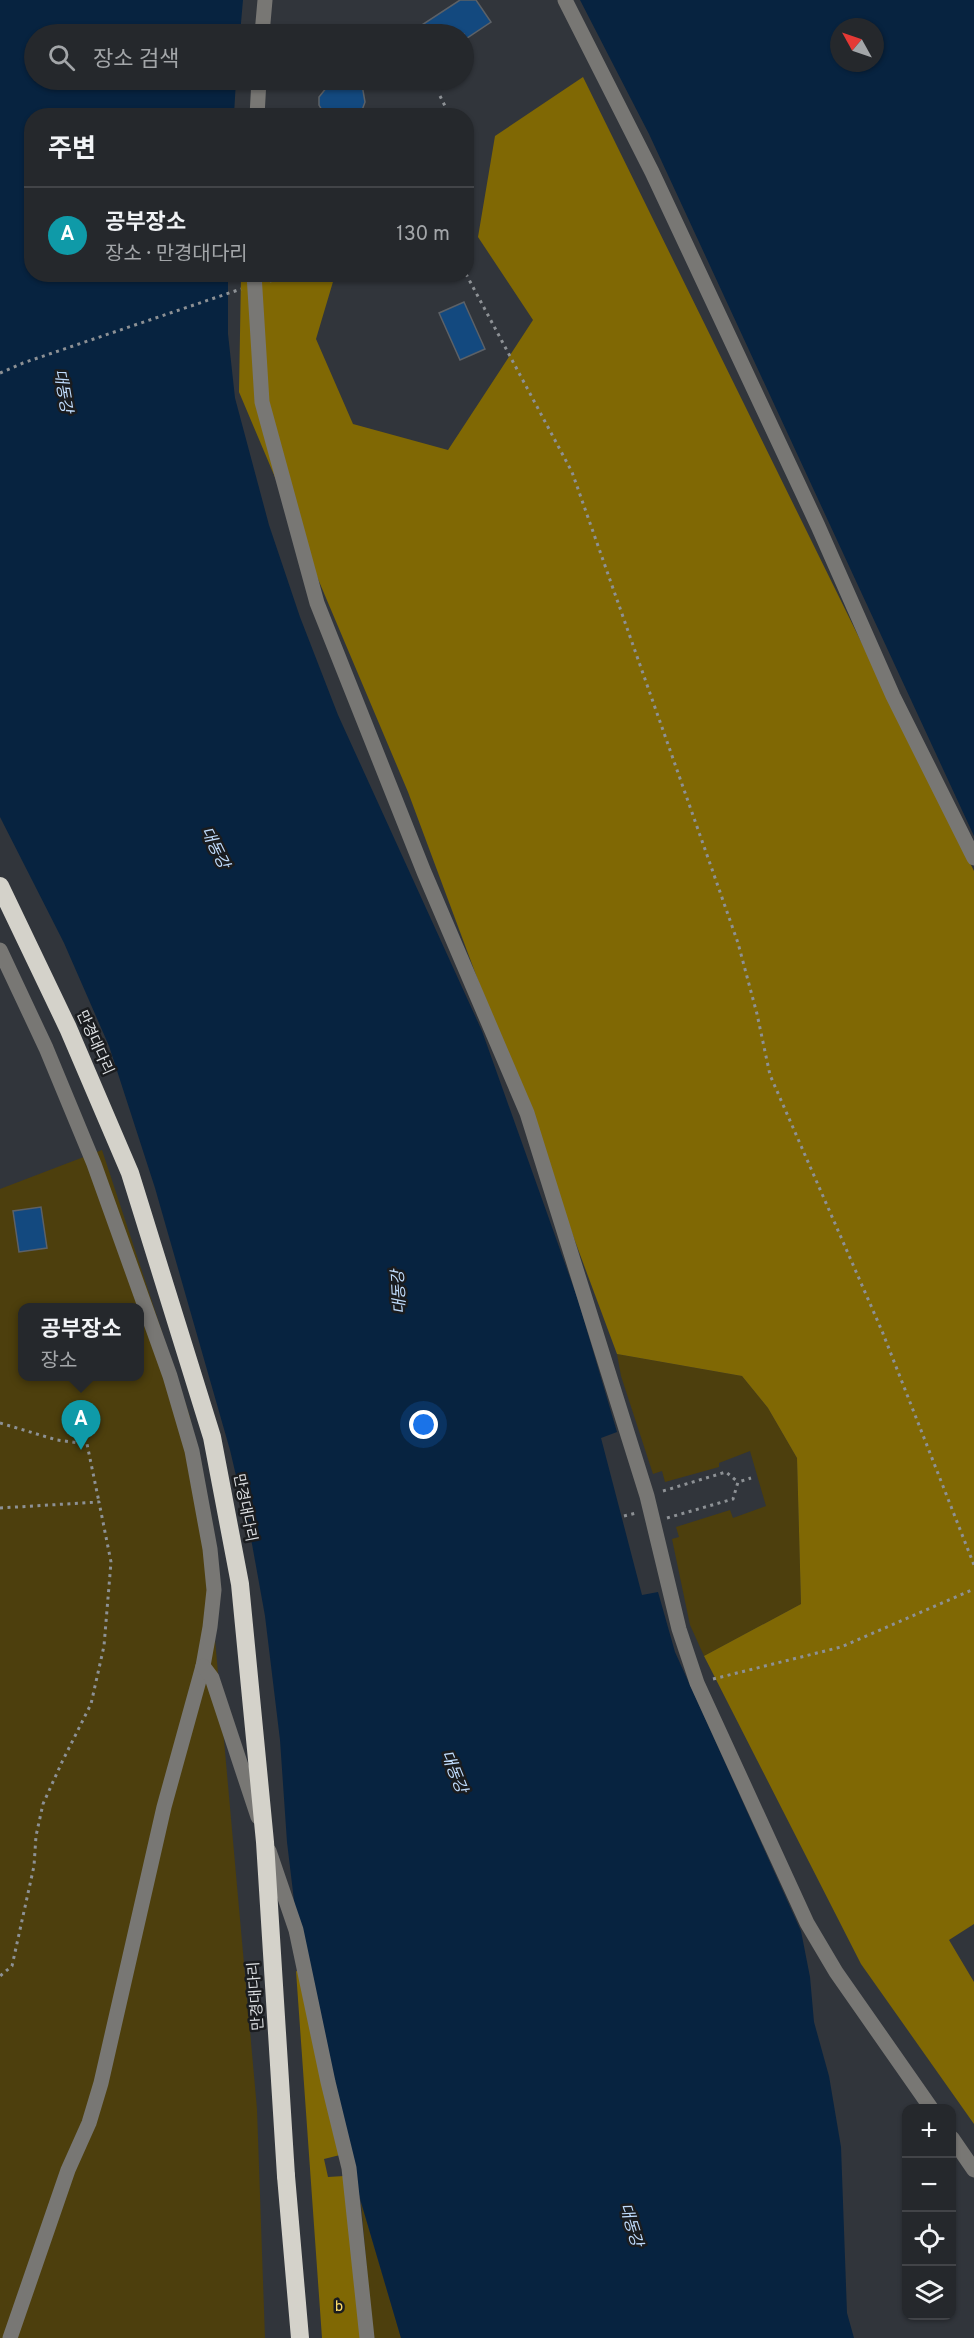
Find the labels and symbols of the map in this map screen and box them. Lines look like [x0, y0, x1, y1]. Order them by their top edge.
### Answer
north arrow [830, 18, 884, 72]
water label: 대동강 [48, 368, 76, 417]
water label: 대동강 [195, 824, 234, 874]
street label: 만경대다리 [71, 1008, 117, 1078]
water label: 대동강 [389, 1267, 411, 1315]
pin: A [62, 1400, 100, 1450]
your location [409, 1410, 438, 1439]
street label: 만경대다리 [228, 1472, 260, 1544]
water label: 대동강 [435, 1748, 471, 1798]
street label: 만경대다리 [245, 1961, 269, 2031]
water label: 대동강 [614, 2201, 647, 2251]
park label: b [335, 2298, 343, 2317]

